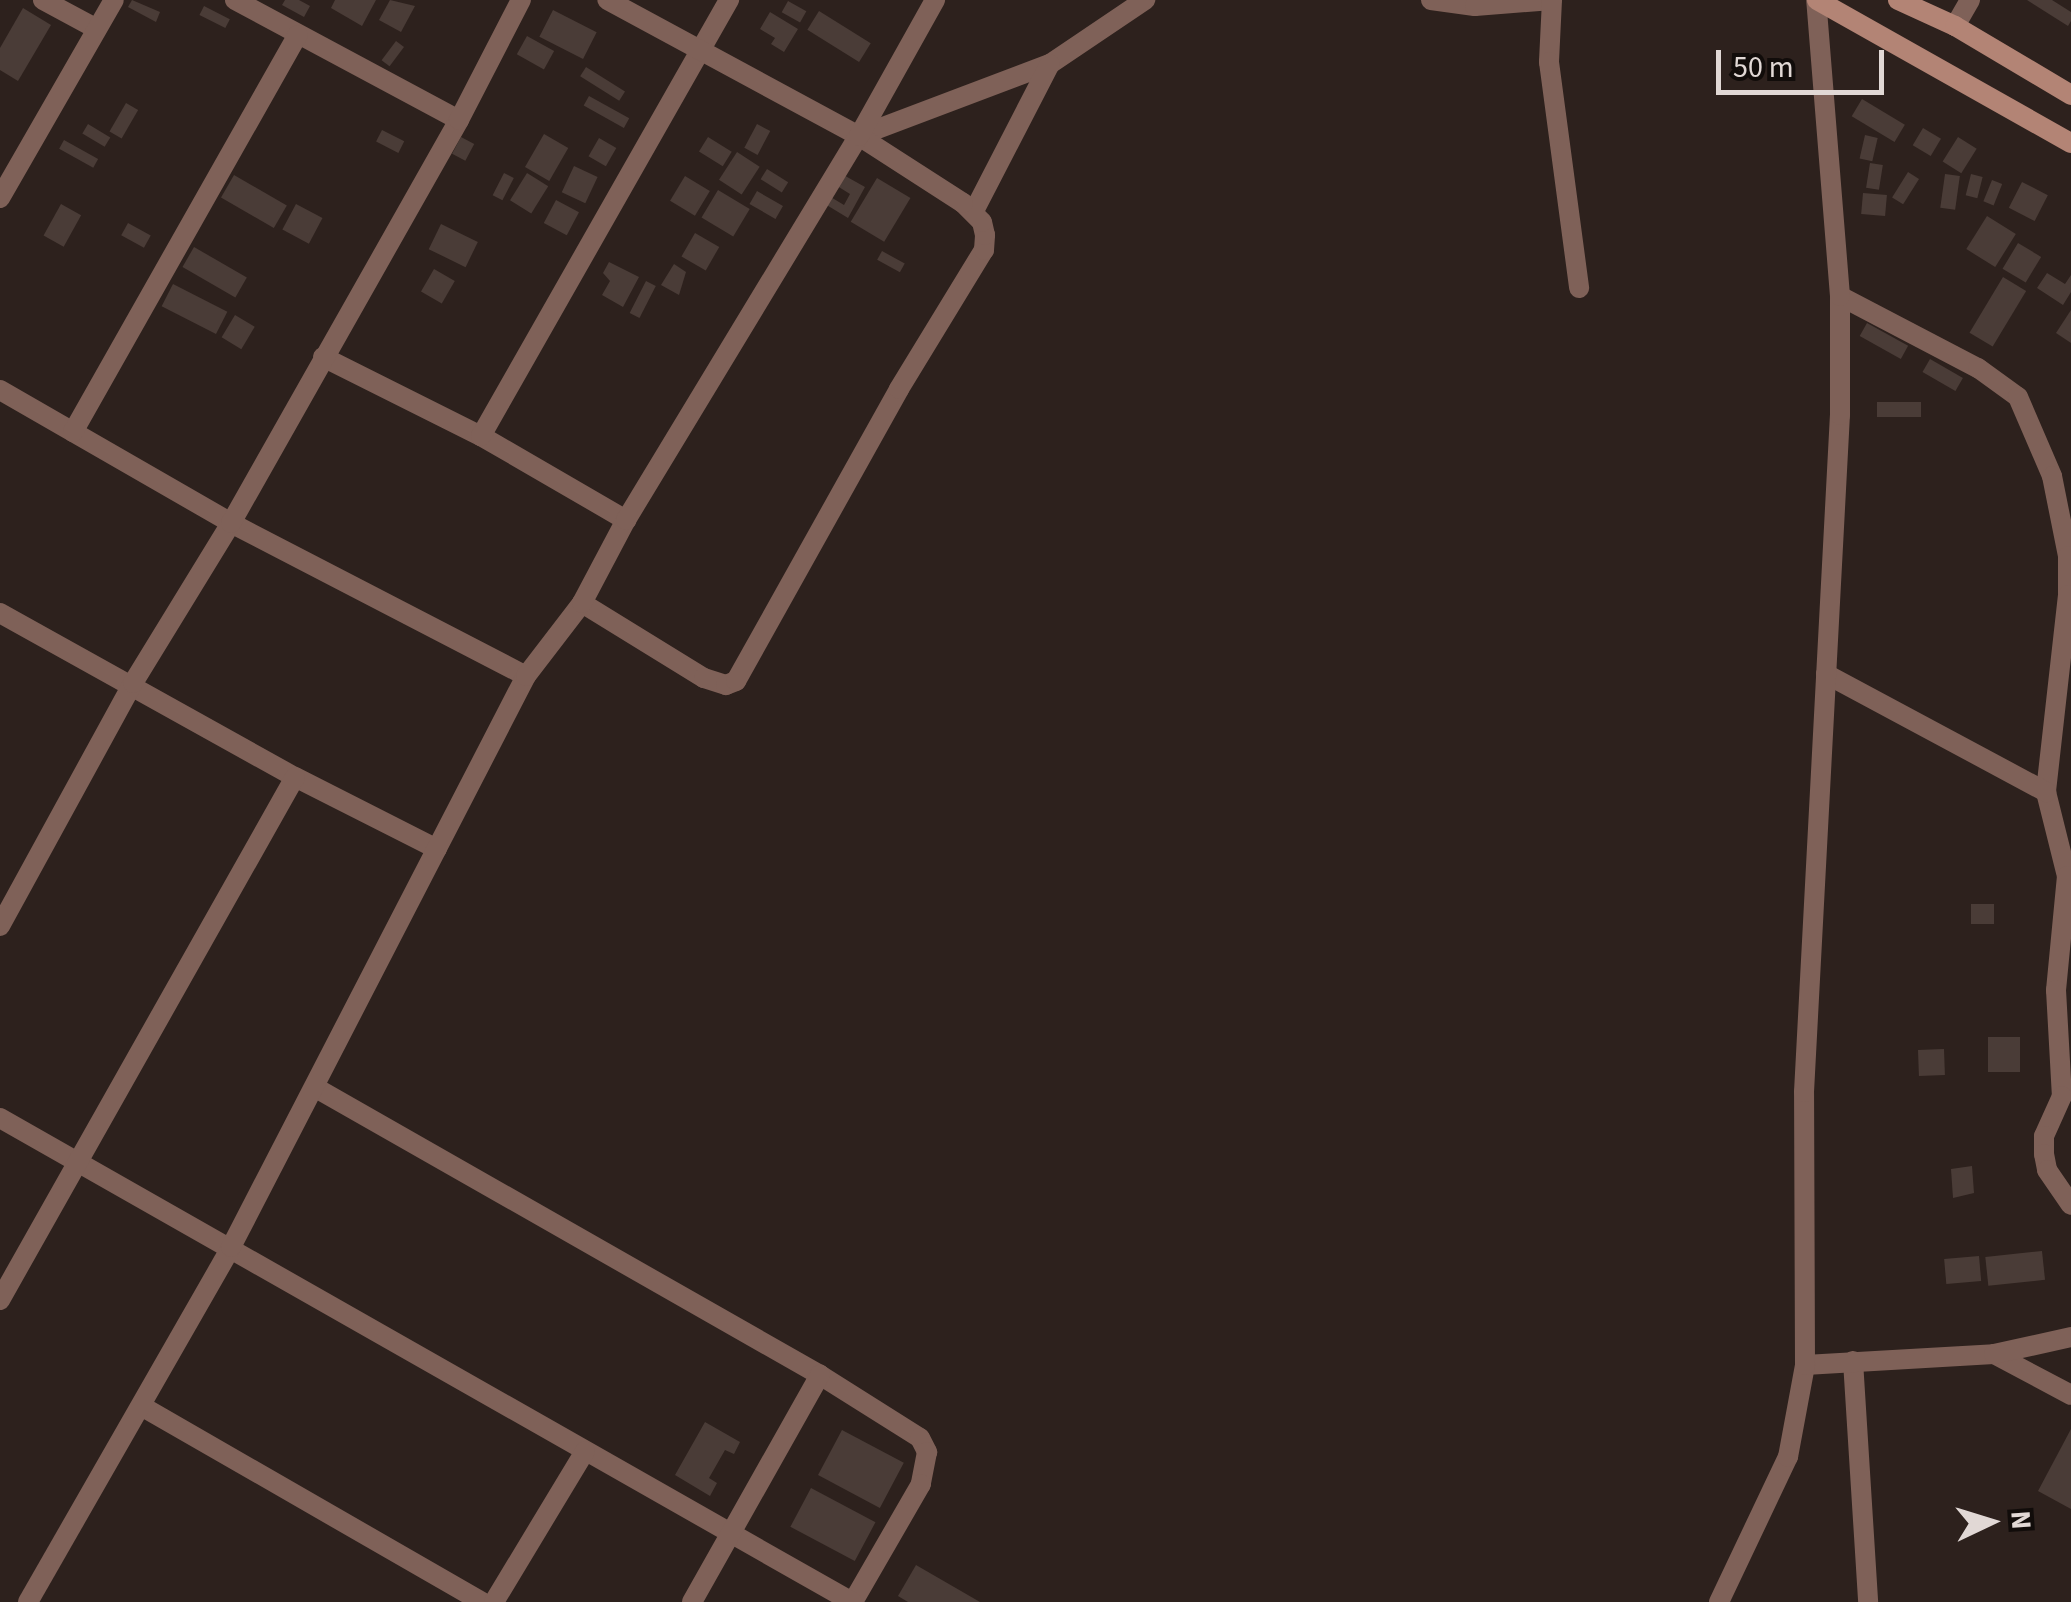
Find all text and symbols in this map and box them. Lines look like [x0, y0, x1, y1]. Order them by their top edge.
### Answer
scale bar [1721, 30, 1888, 92]
text: 50 m [1733, 46, 1794, 89]
north arrow [1941, 1472, 2041, 1572]
text: N [2000, 1509, 2042, 1531]

